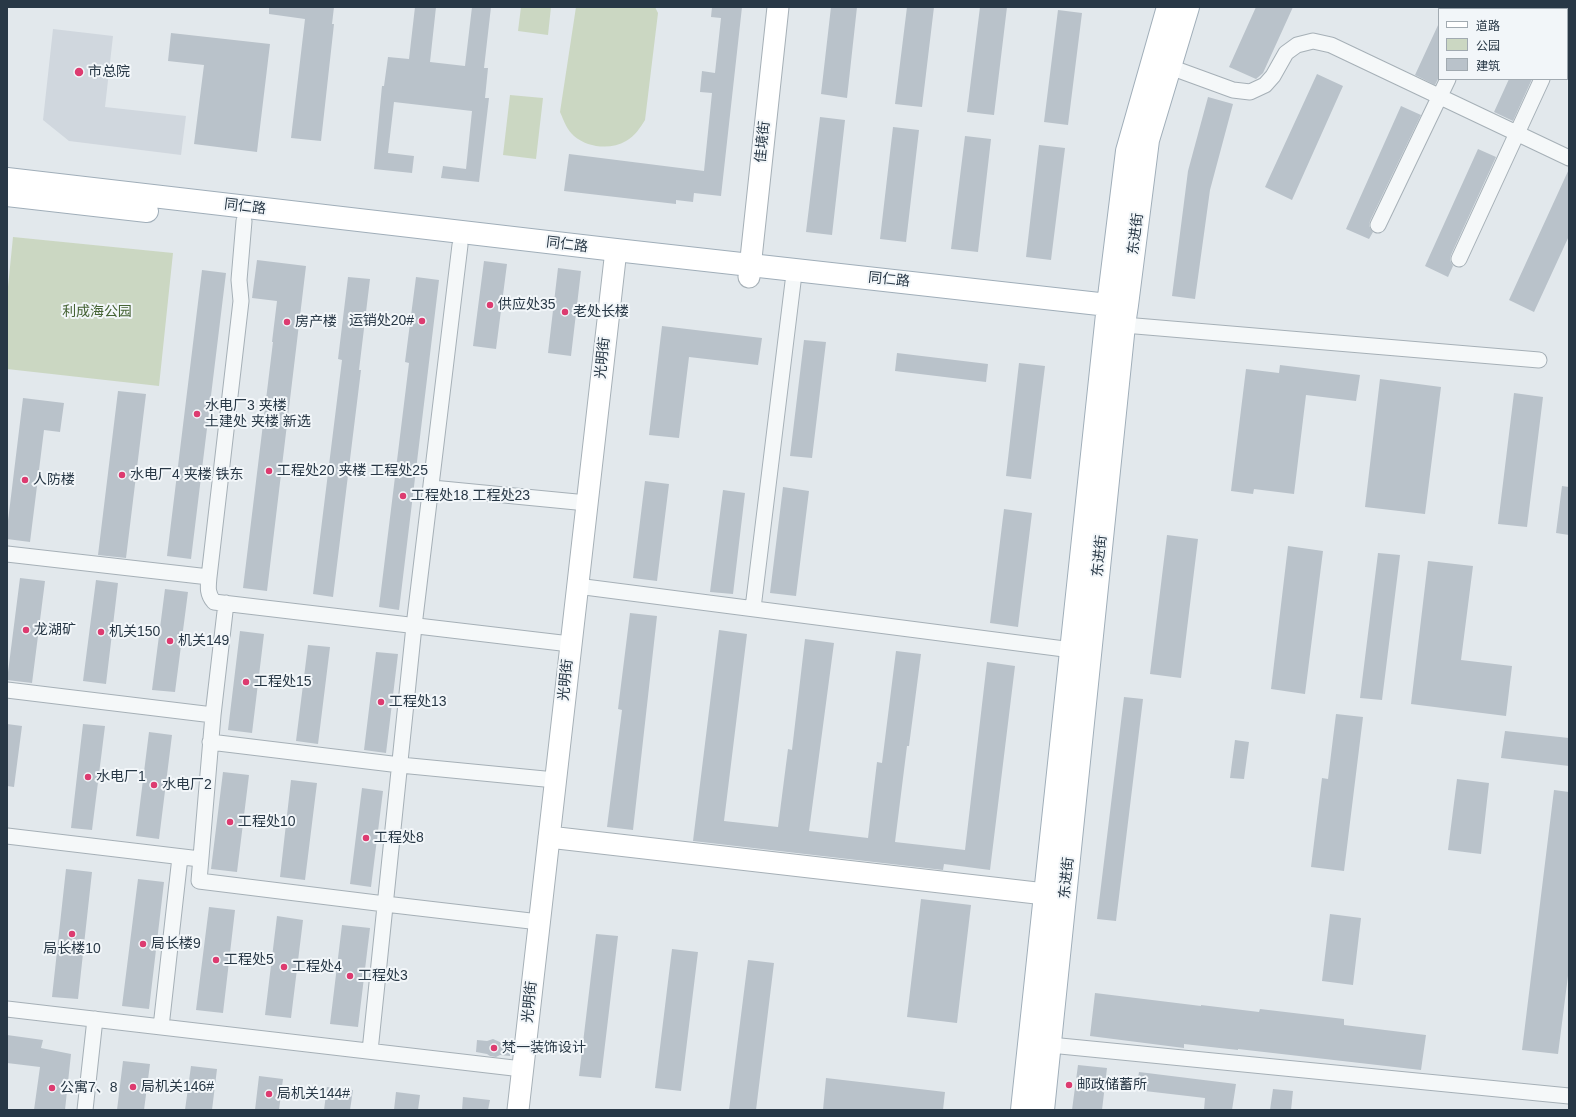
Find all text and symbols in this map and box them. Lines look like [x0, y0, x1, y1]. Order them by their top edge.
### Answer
legend [1438, 8, 1568, 80]
text: 道路 [1476, 19, 1500, 33]
text: 公园 [1476, 39, 1500, 53]
text: 建筑 [1476, 59, 1500, 73]
place label: 市总院 [88, 64, 130, 80]
marker: 市总院 [73, 66, 85, 78]
street label: 佳境街 [752, 120, 774, 164]
street label: 同仁路 [223, 196, 267, 218]
street label: 东进街 [1125, 212, 1147, 256]
street label: 同仁路 [545, 234, 589, 256]
street label: 同仁路 [867, 269, 911, 291]
place label: 供应处35 [498, 297, 556, 313]
marker: 供应处35 [485, 300, 495, 310]
park label: 利成海公园 [62, 304, 132, 320]
place label: 老处长楼 [573, 304, 629, 320]
marker: 老处长楼 [560, 307, 570, 317]
place label: 运销处20# [349, 313, 414, 329]
place label: 房产楼 [295, 314, 337, 330]
marker: 运销处20# [417, 316, 427, 326]
marker: 房产楼 [282, 317, 292, 327]
street label: 光明街 [592, 336, 614, 380]
place label: 水电厂3 夹楼 土建处 夹楼 新选 [205, 398, 311, 430]
marker: 水电厂3 夹楼 土建处 夹楼 新选 [192, 409, 202, 419]
place label: 工程处20 夹楼 工程处25 [277, 463, 428, 479]
marker: 工程处20 夹楼 工程处25 [264, 466, 274, 476]
place label: 水电厂4 夹楼 铁东 [130, 467, 244, 483]
marker: 水电厂4 夹楼 铁东 [117, 470, 127, 480]
place label: 人防楼 [33, 472, 75, 488]
marker: 人防楼 [20, 475, 30, 485]
place label: 工程处18 工程处23 [411, 488, 530, 504]
marker: 工程处18 工程处23 [398, 491, 408, 501]
street label: 东进街 [1089, 534, 1111, 578]
place label: 龙湖矿 [34, 622, 76, 638]
place label: 机关150 [109, 624, 160, 640]
marker: 龙湖矿 [21, 625, 31, 635]
marker: 机关150 [96, 627, 106, 637]
place label: 机关149 [178, 633, 229, 649]
marker: 机关149 [165, 636, 175, 646]
street label: 光明街 [555, 658, 577, 702]
place label: 工程处15 [254, 674, 312, 690]
marker: 工程处15 [241, 677, 251, 687]
place label: 工程处13 [389, 694, 447, 710]
marker: 工程处13 [376, 697, 386, 707]
place label: 水电厂1 [96, 769, 146, 785]
marker: 水电厂1 [83, 772, 93, 782]
place label: 水电厂2 [162, 777, 212, 793]
marker: 水电厂2 [149, 780, 159, 790]
place label: 工程处10 [238, 814, 296, 830]
marker: 工程处10 [225, 817, 235, 827]
place label: 工程处8 [374, 830, 424, 846]
marker: 工程处8 [361, 833, 371, 843]
street label: 东进街 [1056, 856, 1078, 900]
marker: 局长楼10 [67, 929, 77, 939]
place label: 局长楼9 [151, 936, 201, 952]
marker: 局长楼9 [138, 939, 148, 949]
place label: 局长楼10 [43, 941, 101, 957]
place label: 工程处5 [224, 952, 274, 968]
marker: 工程处5 [211, 955, 221, 965]
place label: 工程处4 [292, 959, 342, 975]
marker: 工程处4 [279, 962, 289, 972]
place label: 工程处3 [358, 968, 408, 984]
marker: 工程处3 [345, 971, 355, 981]
street label: 光明街 [519, 980, 541, 1024]
place label: 梵一装饰设计 [502, 1040, 586, 1056]
marker: 梵一装饰设计 [489, 1043, 499, 1053]
place label: 邮政储蓄所 [1077, 1077, 1147, 1093]
place label: 局机关146# [141, 1079, 214, 1095]
place label: 公寓7、8 [60, 1080, 118, 1096]
marker: 邮政储蓄所 [1064, 1080, 1074, 1090]
marker: 局机关146# [128, 1082, 138, 1092]
marker: 公寓7、8 [47, 1083, 57, 1093]
place label: 局机关144# [277, 1086, 350, 1102]
marker: 局机关144# [264, 1089, 274, 1099]

